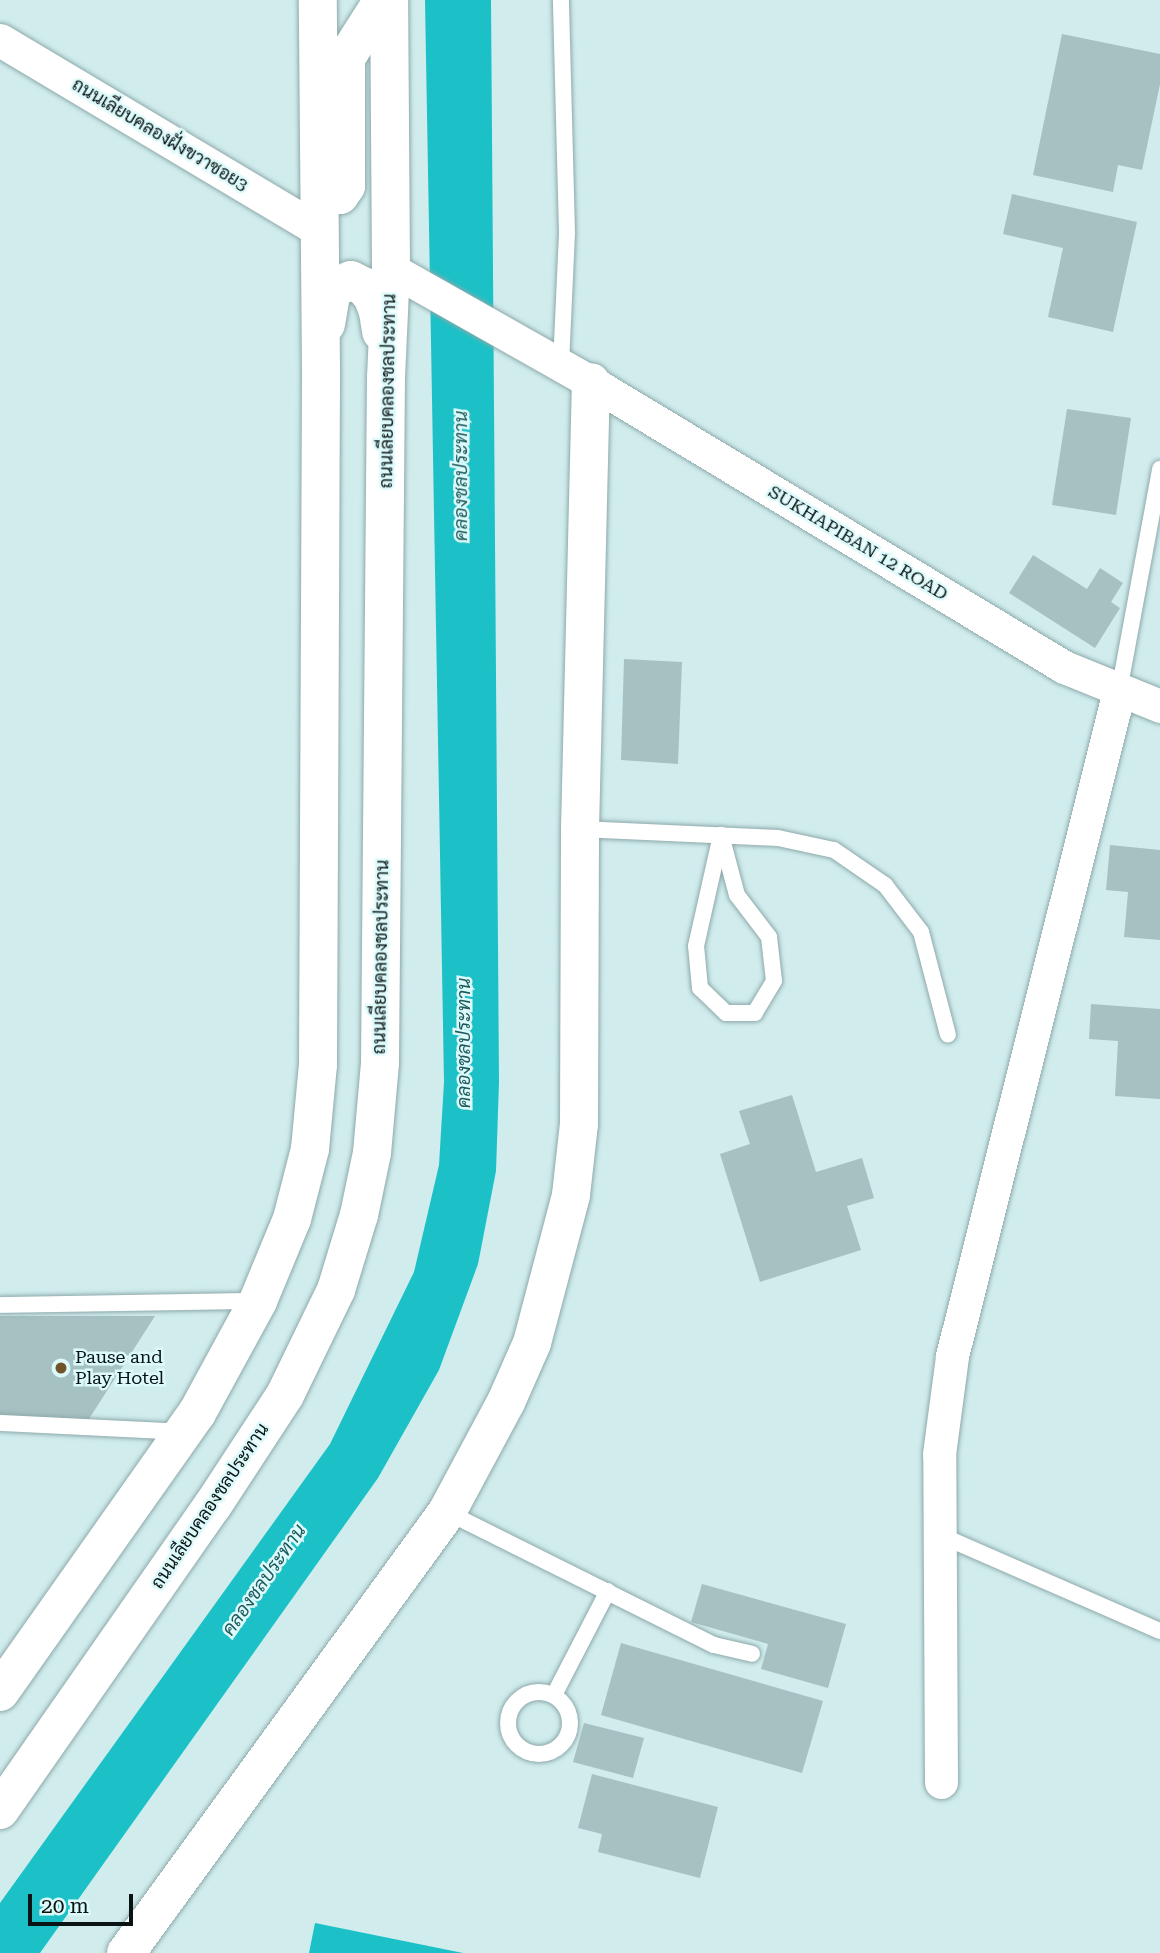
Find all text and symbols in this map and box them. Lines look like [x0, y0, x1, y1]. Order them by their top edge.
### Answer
street label: ถนนเลียบคลองฝั่งขวาซอย3 [68, 74, 252, 196]
street label: ถนนเลียบคลองชลประทาน [376, 293, 400, 489]
water label: คลองชลประทาน [450, 411, 472, 541]
street label: SUKHAPIBAN 12 ROAD [764, 481, 952, 605]
street label: ถนนเลียบคลองชลประทาน [369, 859, 393, 1055]
water label: คลองชลประทาน [453, 978, 475, 1108]
place label: Pause and Play Hotel [75, 1347, 164, 1390]
marker: Pause and Play Hotel [53, 1360, 69, 1376]
street label: ถนนเลียบคลองชลประทาน [147, 1419, 273, 1593]
water label: คลองชลประทาน [217, 1520, 311, 1640]
scale bar [32, 1880, 136, 1924]
text: 20 m [41, 1894, 89, 1918]

